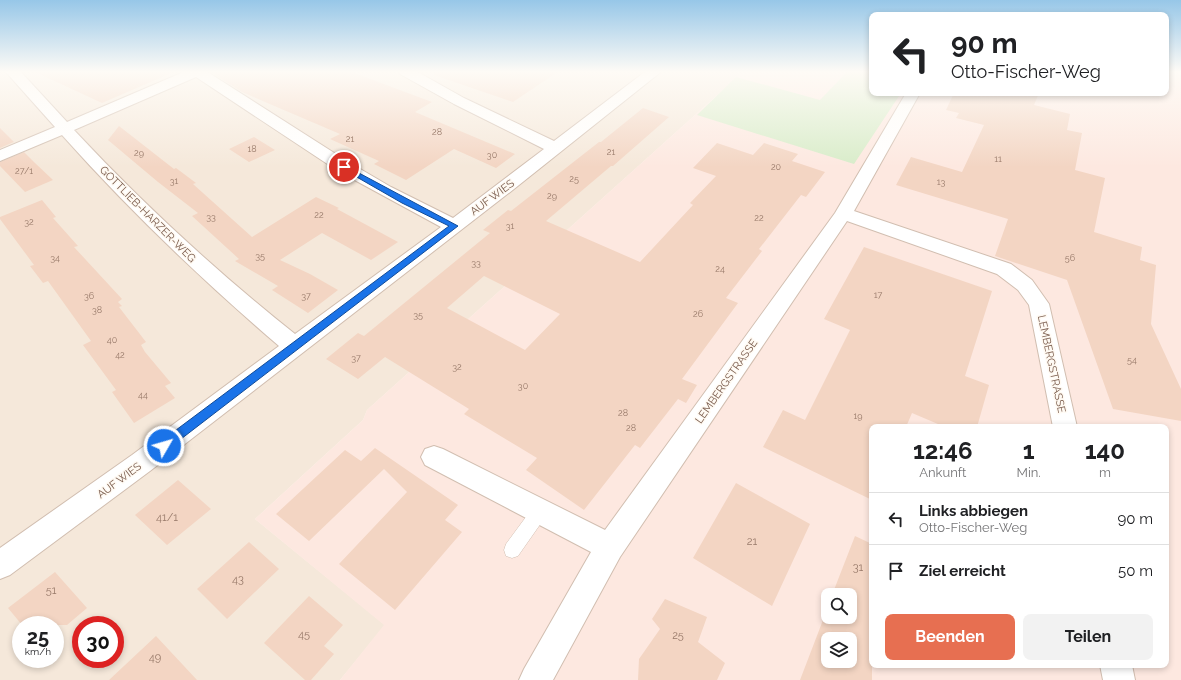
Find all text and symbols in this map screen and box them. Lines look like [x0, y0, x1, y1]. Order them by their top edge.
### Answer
text: 90 m [951, 27, 1017, 60]
icon: left [885, 28, 937, 80]
text: Otto-Fischer-Weg [951, 61, 1101, 82]
house number: 28 [432, 127, 442, 137]
house number: 21 [346, 134, 354, 144]
house number: 18 [247, 144, 257, 154]
house number: 21 [607, 147, 615, 157]
house number: 29 [134, 148, 144, 158]
pin [327, 150, 361, 184]
house number: 30 [487, 150, 498, 160]
house number: 11 [994, 154, 1002, 164]
icon: arrive [333, 156, 355, 178]
house number: 20 [771, 162, 782, 172]
street label: GOTTLIEB-HARZER-WEG [97, 164, 199, 265]
house number: 27/1 [15, 166, 33, 176]
house number: 25 [569, 174, 579, 184]
house number: 31 [170, 176, 178, 186]
street label: AUF WIES [468, 176, 517, 218]
house number: 13 [937, 177, 946, 187]
house number: 29 [547, 191, 557, 201]
house number: 22 [314, 210, 324, 220]
house number: 33 [206, 212, 216, 222]
house number: 22 [754, 213, 764, 223]
house number: 32 [24, 217, 34, 227]
house number: 31 [506, 221, 514, 231]
house number: 35 [255, 251, 265, 261]
house number: 34 [50, 253, 60, 263]
house number: 56 [1065, 253, 1076, 263]
house number: 33 [471, 258, 481, 268]
house number: 24 [715, 264, 725, 274]
house number: 17 [874, 290, 882, 300]
house number: 36 [84, 291, 95, 301]
house number: 37 [301, 291, 311, 301]
house number: 38 [92, 305, 102, 315]
house number: 26 [693, 309, 704, 319]
house number: 35 [413, 310, 423, 320]
street label: LEMBERGSTRASSE [1035, 314, 1068, 415]
house number: 40 [107, 335, 118, 345]
street label: LEMBERGSTRASSE [692, 336, 761, 426]
house number: 42 [115, 350, 125, 360]
house number: 37 [351, 353, 361, 363]
house number: 54 [1127, 355, 1137, 365]
house number: 32 [452, 362, 462, 372]
house number: 30 [518, 381, 529, 391]
house number: 44 [138, 390, 148, 400]
house number: 28 [618, 408, 628, 418]
house number: 19 [853, 411, 863, 421]
house number: 28 [626, 423, 636, 433]
position arrow [143, 425, 185, 467]
text: 12:46 [913, 436, 973, 465]
text: 1 [1023, 436, 1035, 465]
text: 140 [1085, 436, 1125, 465]
street label: AUF WIES [95, 459, 144, 501]
text: Ankunft [919, 465, 966, 480]
text: Min. [1017, 465, 1041, 480]
text: m [1099, 465, 1111, 480]
text: Links abbiegen [919, 502, 1028, 520]
icon: left [885, 508, 907, 530]
text: 90 m [1117, 510, 1153, 528]
house number: 41/1 [156, 511, 178, 524]
text: Otto-Fischer-Weg [919, 520, 1027, 535]
house number: 21 [747, 535, 758, 548]
icon: arrive [885, 560, 907, 582]
house number: 31 [853, 561, 864, 574]
text: Ziel erreicht [919, 562, 1006, 580]
text: 50 m [1118, 562, 1153, 580]
house number: 43 [232, 573, 244, 586]
house number: 51 [46, 584, 57, 597]
map controls [821, 588, 857, 668]
button: search [821, 588, 857, 624]
button: Beenden [885, 614, 1015, 660]
button: Teilen [1023, 614, 1153, 660]
speed limit sign: 30 [72, 616, 124, 668]
text: 25 [27, 625, 49, 649]
house number: 45 [298, 628, 310, 641]
house number: 25 [672, 629, 684, 642]
button: layers [821, 632, 857, 668]
text: km/h [25, 646, 51, 657]
house number: 49 [149, 651, 161, 664]

